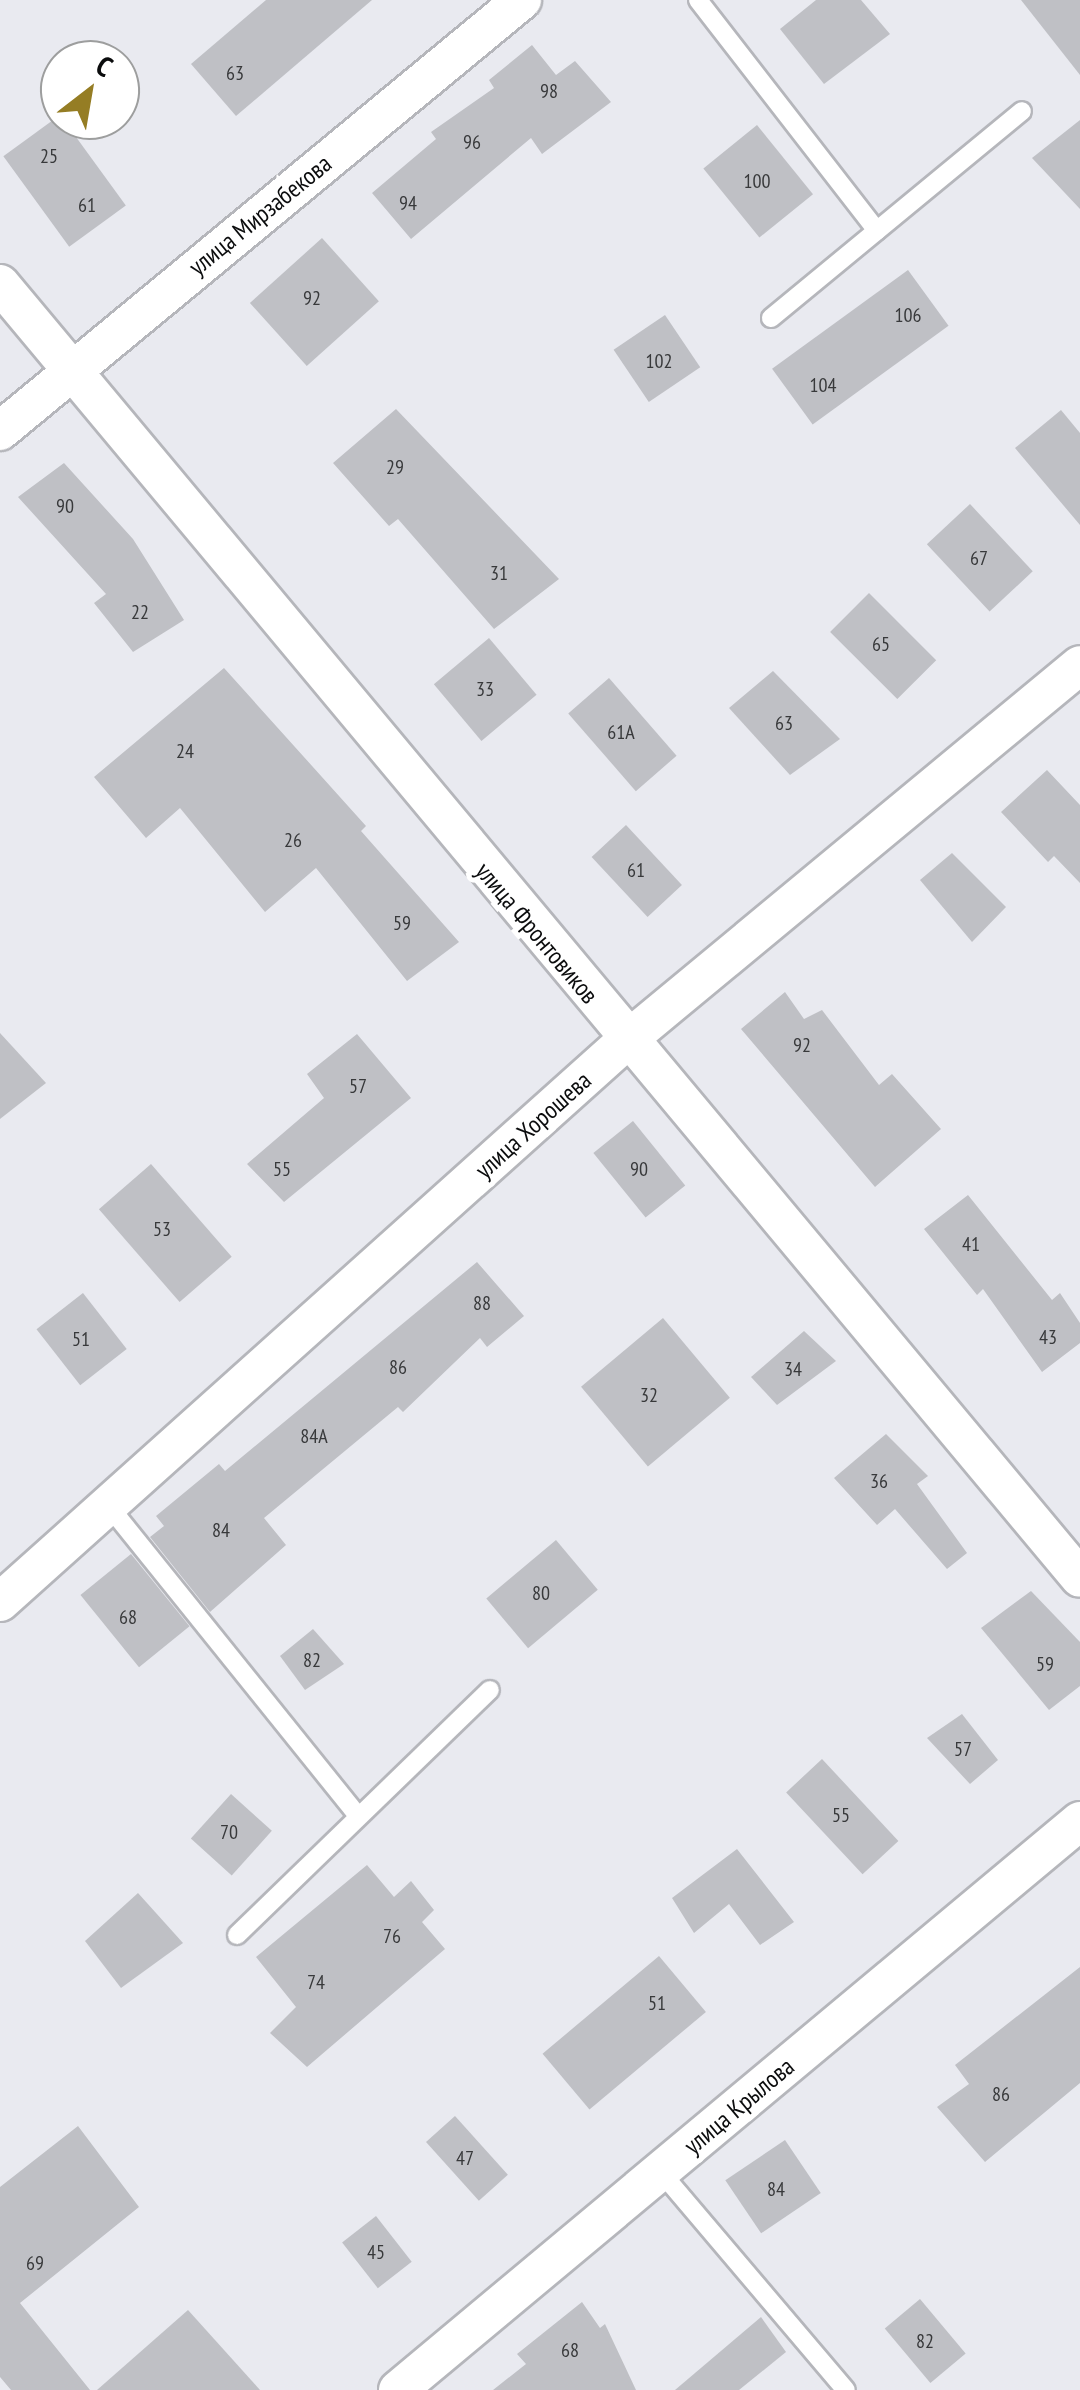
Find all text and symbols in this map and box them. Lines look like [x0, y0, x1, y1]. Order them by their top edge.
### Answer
north arrow [40, 40, 140, 140]
text: С [90, 46, 120, 85]
house number: 63 [226, 61, 244, 85]
house number: 98 [540, 79, 558, 103]
house number: 96 [463, 130, 481, 154]
house number: 25 [40, 144, 58, 168]
street label: улица Мирзабекова [183, 148, 337, 282]
house number: 100 [744, 169, 770, 193]
house number: 94 [399, 191, 417, 215]
house number: 61 [78, 193, 96, 217]
house number: 92 [303, 286, 321, 310]
house number: 106 [895, 303, 921, 327]
house number: 102 [646, 349, 672, 373]
house number: 104 [810, 373, 836, 397]
house number: 29 [386, 455, 404, 479]
house number: 90 [56, 494, 74, 518]
house number: 67 [970, 546, 988, 570]
house number: 31 [490, 561, 508, 585]
house number: 22 [131, 600, 149, 624]
house number: 65 [872, 632, 890, 656]
house number: 33 [476, 677, 494, 701]
house number: 63 [775, 711, 793, 735]
house number: 61А [607, 720, 635, 744]
house number: 24 [176, 739, 194, 763]
house number: 26 [284, 828, 302, 852]
street label: улица Фронтовиков [469, 856, 605, 1010]
house number: 61 [627, 858, 645, 882]
house number: 59 [393, 911, 411, 935]
house number: 92 [793, 1033, 811, 1057]
street label: улица Хорошева [469, 1065, 597, 1185]
house number: 57 [349, 1074, 367, 1098]
house number: 55 [273, 1157, 291, 1181]
house number: 90 [630, 1157, 648, 1181]
house number: 53 [153, 1217, 171, 1241]
house number: 41 [962, 1232, 980, 1256]
house number: 88 [473, 1291, 491, 1315]
house number: 43 [1039, 1325, 1057, 1349]
house number: 51 [72, 1327, 90, 1351]
house number: 86 [389, 1355, 407, 1379]
house number: 34 [784, 1357, 802, 1381]
house number: 32 [640, 1383, 658, 1407]
house number: 84А [300, 1424, 328, 1448]
house number: 36 [870, 1469, 888, 1493]
house number: 84 [212, 1518, 230, 1542]
house number: 80 [532, 1581, 550, 1605]
house number: 68 [119, 1605, 137, 1629]
house number: 82 [303, 1648, 321, 1672]
house number: 59 [1036, 1652, 1054, 1676]
house number: 57 [954, 1737, 972, 1761]
house number: 55 [832, 1803, 850, 1827]
house number: 70 [220, 1820, 238, 1844]
house number: 76 [383, 1924, 401, 1948]
house number: 74 [307, 1970, 325, 1994]
house number: 51 [648, 1991, 666, 2015]
street label: улица Крылова [678, 2051, 800, 2161]
house number: 86 [992, 2082, 1010, 2106]
house number: 47 [456, 2146, 474, 2170]
house number: 84 [767, 2177, 785, 2201]
house number: 45 [367, 2240, 385, 2264]
house number: 69 [26, 2251, 44, 2275]
house number: 82 [916, 2329, 934, 2353]
house number: 68 [561, 2338, 579, 2362]

